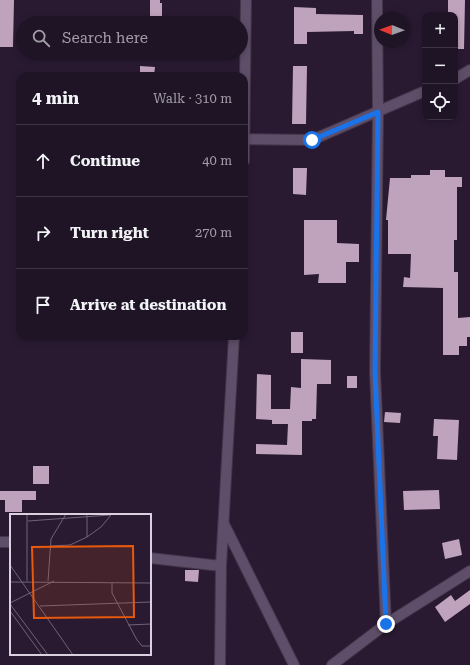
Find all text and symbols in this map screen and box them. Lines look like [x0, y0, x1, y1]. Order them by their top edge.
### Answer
north arrow [374, 12, 410, 48]
map controls [422, 12, 458, 120]
button: + [422, 12, 458, 48]
search box [16, 16, 248, 60]
icon: search [30, 27, 52, 49]
text: Search here [62, 29, 148, 47]
button: − [422, 48, 458, 84]
button: locate [422, 84, 458, 120]
text: 4 min [32, 88, 79, 108]
text: Walk · 310 m [153, 91, 232, 106]
route start [303, 131, 321, 149]
icon: ahead [32, 150, 54, 172]
text: Continue [70, 152, 140, 170]
text: 40 m [202, 153, 232, 168]
icon: right [32, 222, 54, 244]
text: Turn right [70, 224, 149, 242]
text: 270 m [195, 225, 232, 240]
icon: arrive [32, 294, 54, 316]
text: Arrive at destination [70, 296, 226, 314]
inset map [10, 514, 151, 655]
route end [377, 615, 395, 633]

